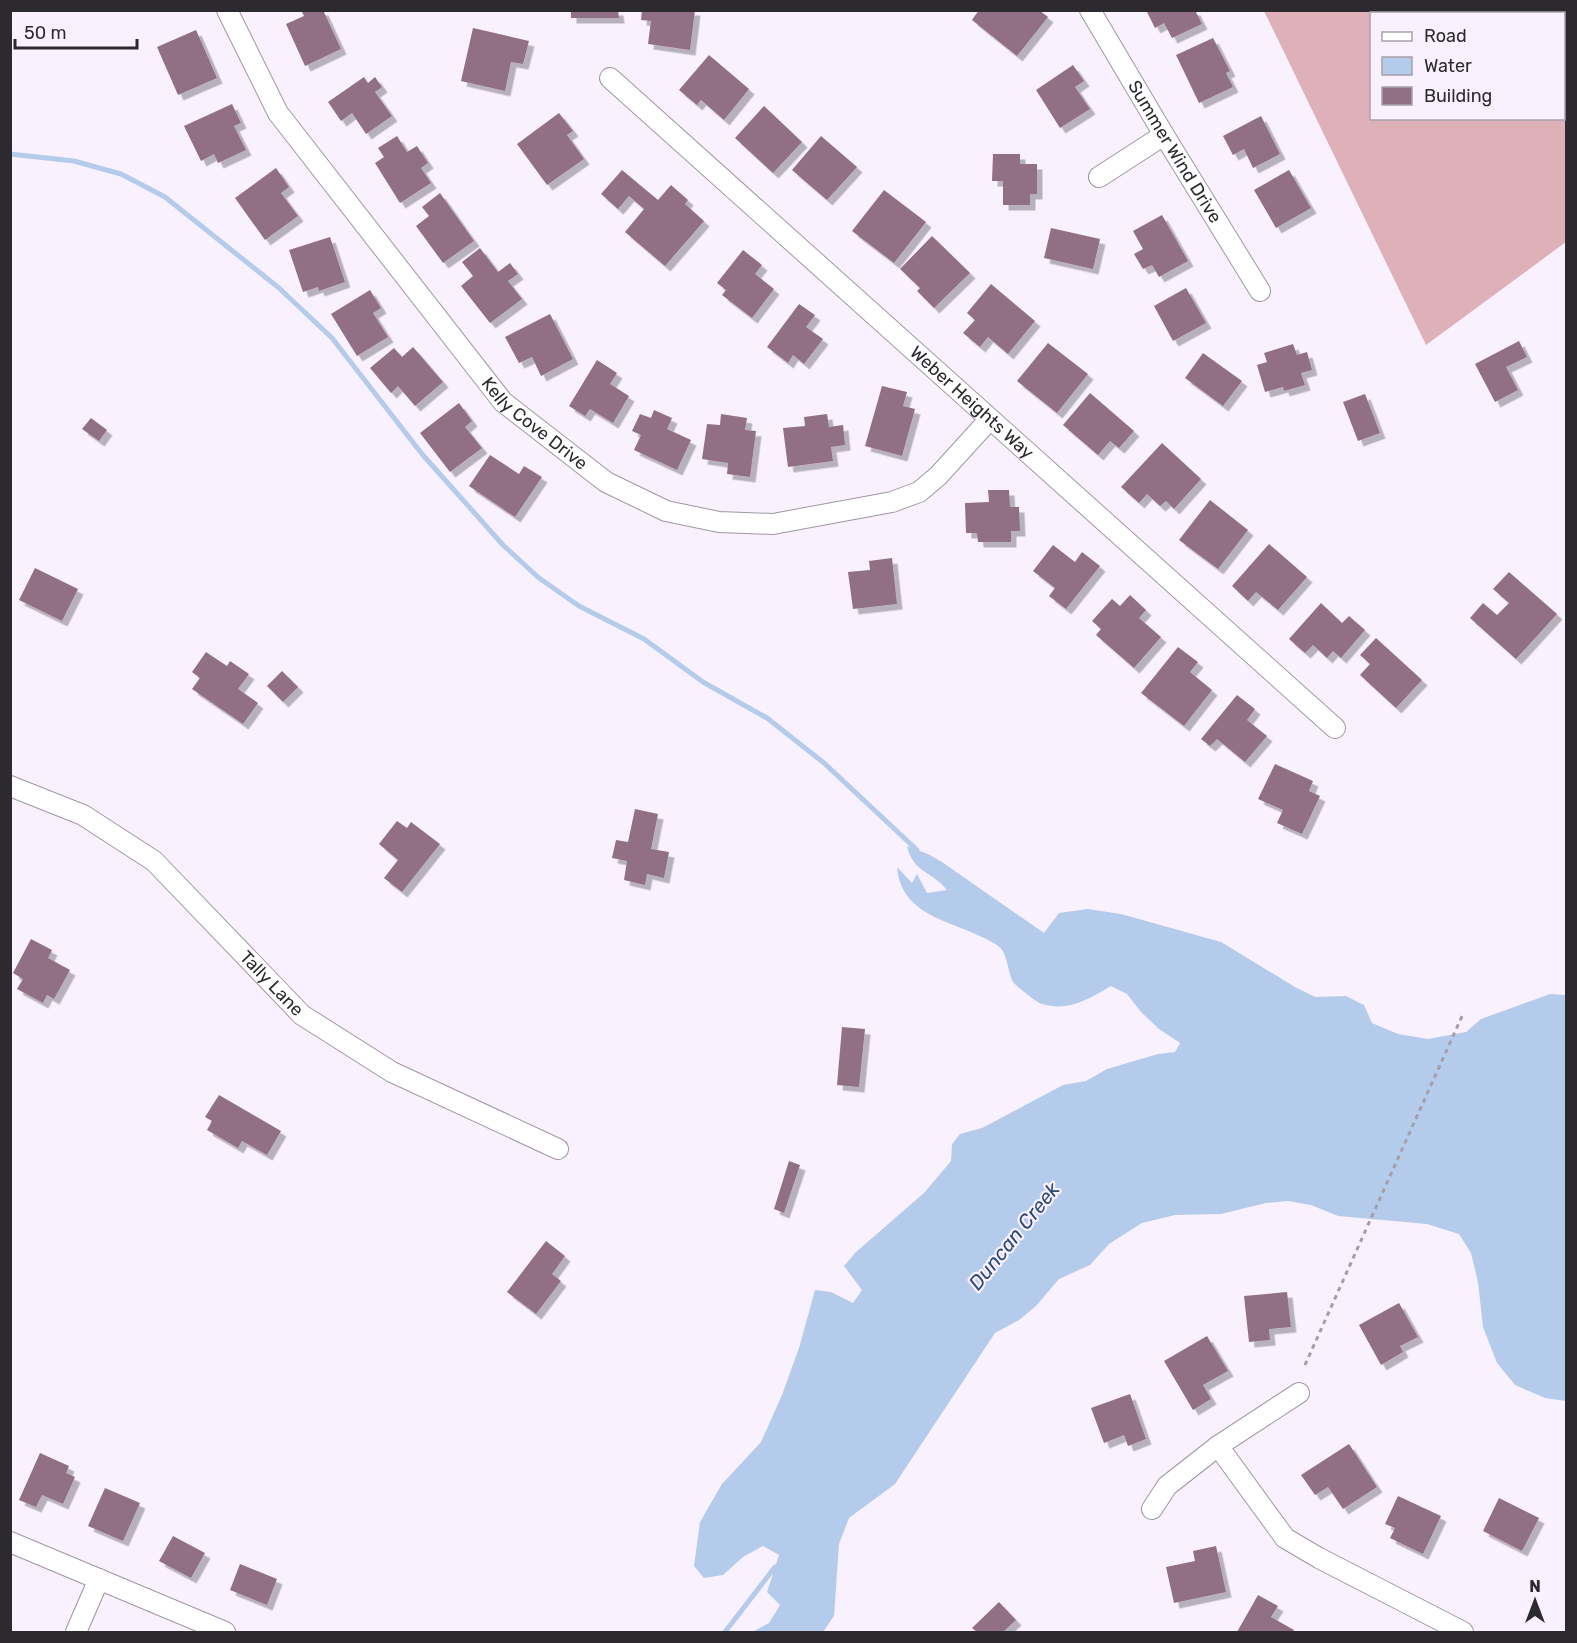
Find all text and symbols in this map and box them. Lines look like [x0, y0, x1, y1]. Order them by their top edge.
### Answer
scale bar [15, 12, 136, 50]
legend [1370, 12, 1565, 120]
text: 50 m [24, 22, 67, 44]
text: Road [1424, 25, 1467, 47]
text: Water [1424, 55, 1472, 77]
street label: Summer Wind Drive [1123, 76, 1226, 227]
text: Building [1424, 85, 1492, 107]
street label: Weber Heights Way [905, 341, 1038, 464]
street label: Kelly Cove Drive [477, 373, 592, 475]
street label: Tally Lane [235, 946, 308, 1021]
water label: Duncan Creek [963, 1177, 1065, 1295]
north arrow [1505, 1571, 1565, 1631]
text: N [1529, 1577, 1541, 1596]

